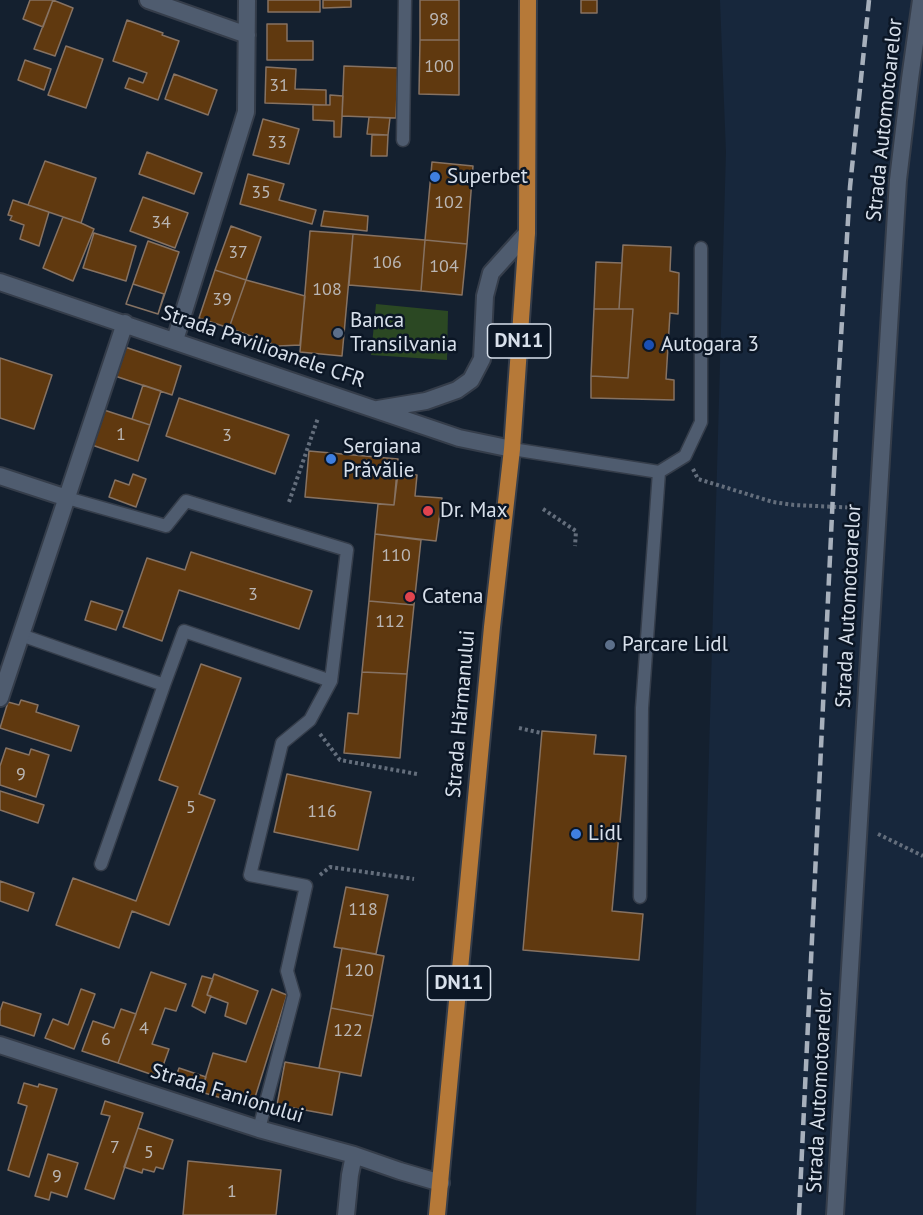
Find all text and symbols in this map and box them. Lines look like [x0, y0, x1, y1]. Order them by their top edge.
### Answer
house number: 98 [429, 9, 449, 31]
street label: Strada Automotoarelor [862, 17, 908, 223]
house number: 100 [424, 56, 454, 78]
house number: 31 [269, 75, 289, 97]
house number: 33 [267, 132, 287, 154]
place label: Superbet [447, 164, 528, 190]
marker: Superbet [428, 170, 442, 184]
house number: 35 [251, 182, 271, 204]
house number: 102 [434, 192, 464, 214]
house number: 34 [151, 212, 171, 234]
house number: 37 [228, 242, 248, 264]
house number: 106 [372, 252, 402, 274]
house number: 104 [429, 256, 459, 278]
house number: 108 [312, 279, 342, 301]
house number: 39 [212, 289, 232, 311]
street label: Strada Pavilioanele CFR [158, 300, 368, 394]
place label: Banca Transilvania [350, 308, 457, 358]
road number: DN11 [488, 324, 550, 358]
marker: Banca Transilvania [331, 326, 345, 340]
place label: Autogara 3 [661, 332, 759, 358]
marker: Autogara 3 [642, 338, 656, 352]
house number: 1 [116, 424, 126, 446]
house number: 3 [222, 425, 232, 447]
place label: Sergiana Prăvălie [343, 434, 421, 484]
marker: Sergiana Prăvălie [324, 452, 338, 466]
place label: Dr. Max [440, 498, 508, 524]
street label: Strada Automotoarelor [831, 503, 867, 709]
marker: Dr. Max [421, 504, 435, 518]
house number: 110 [381, 545, 411, 567]
house number: 3 [248, 584, 258, 606]
place label: Catena [422, 584, 484, 610]
marker: Catena [403, 590, 417, 604]
house number: 112 [375, 611, 405, 633]
street label: Strada Hărmanului [441, 629, 481, 799]
place label: Parcare Lidl [622, 632, 728, 658]
marker: Parcare Lidl [603, 638, 617, 652]
house number: 9 [16, 764, 26, 786]
house number: 5 [186, 797, 196, 819]
house number: 116 [307, 801, 337, 823]
place label: Lidl [588, 821, 622, 847]
marker: Lidl [569, 827, 583, 841]
house number: 118 [348, 899, 378, 921]
house number: 120 [344, 960, 374, 982]
road number: DN11 [428, 966, 490, 1000]
street label: Strada Automotoarelor [802, 988, 838, 1194]
house number: 4 [139, 1018, 149, 1040]
house number: 122 [333, 1020, 363, 1042]
house number: 6 [101, 1029, 111, 1051]
street label: Strada Fanionului [147, 1059, 307, 1129]
house number: 7 [110, 1137, 120, 1159]
house number: 5 [144, 1142, 154, 1164]
house number: 9 [52, 1166, 62, 1188]
house number: 1 [227, 1181, 237, 1203]

